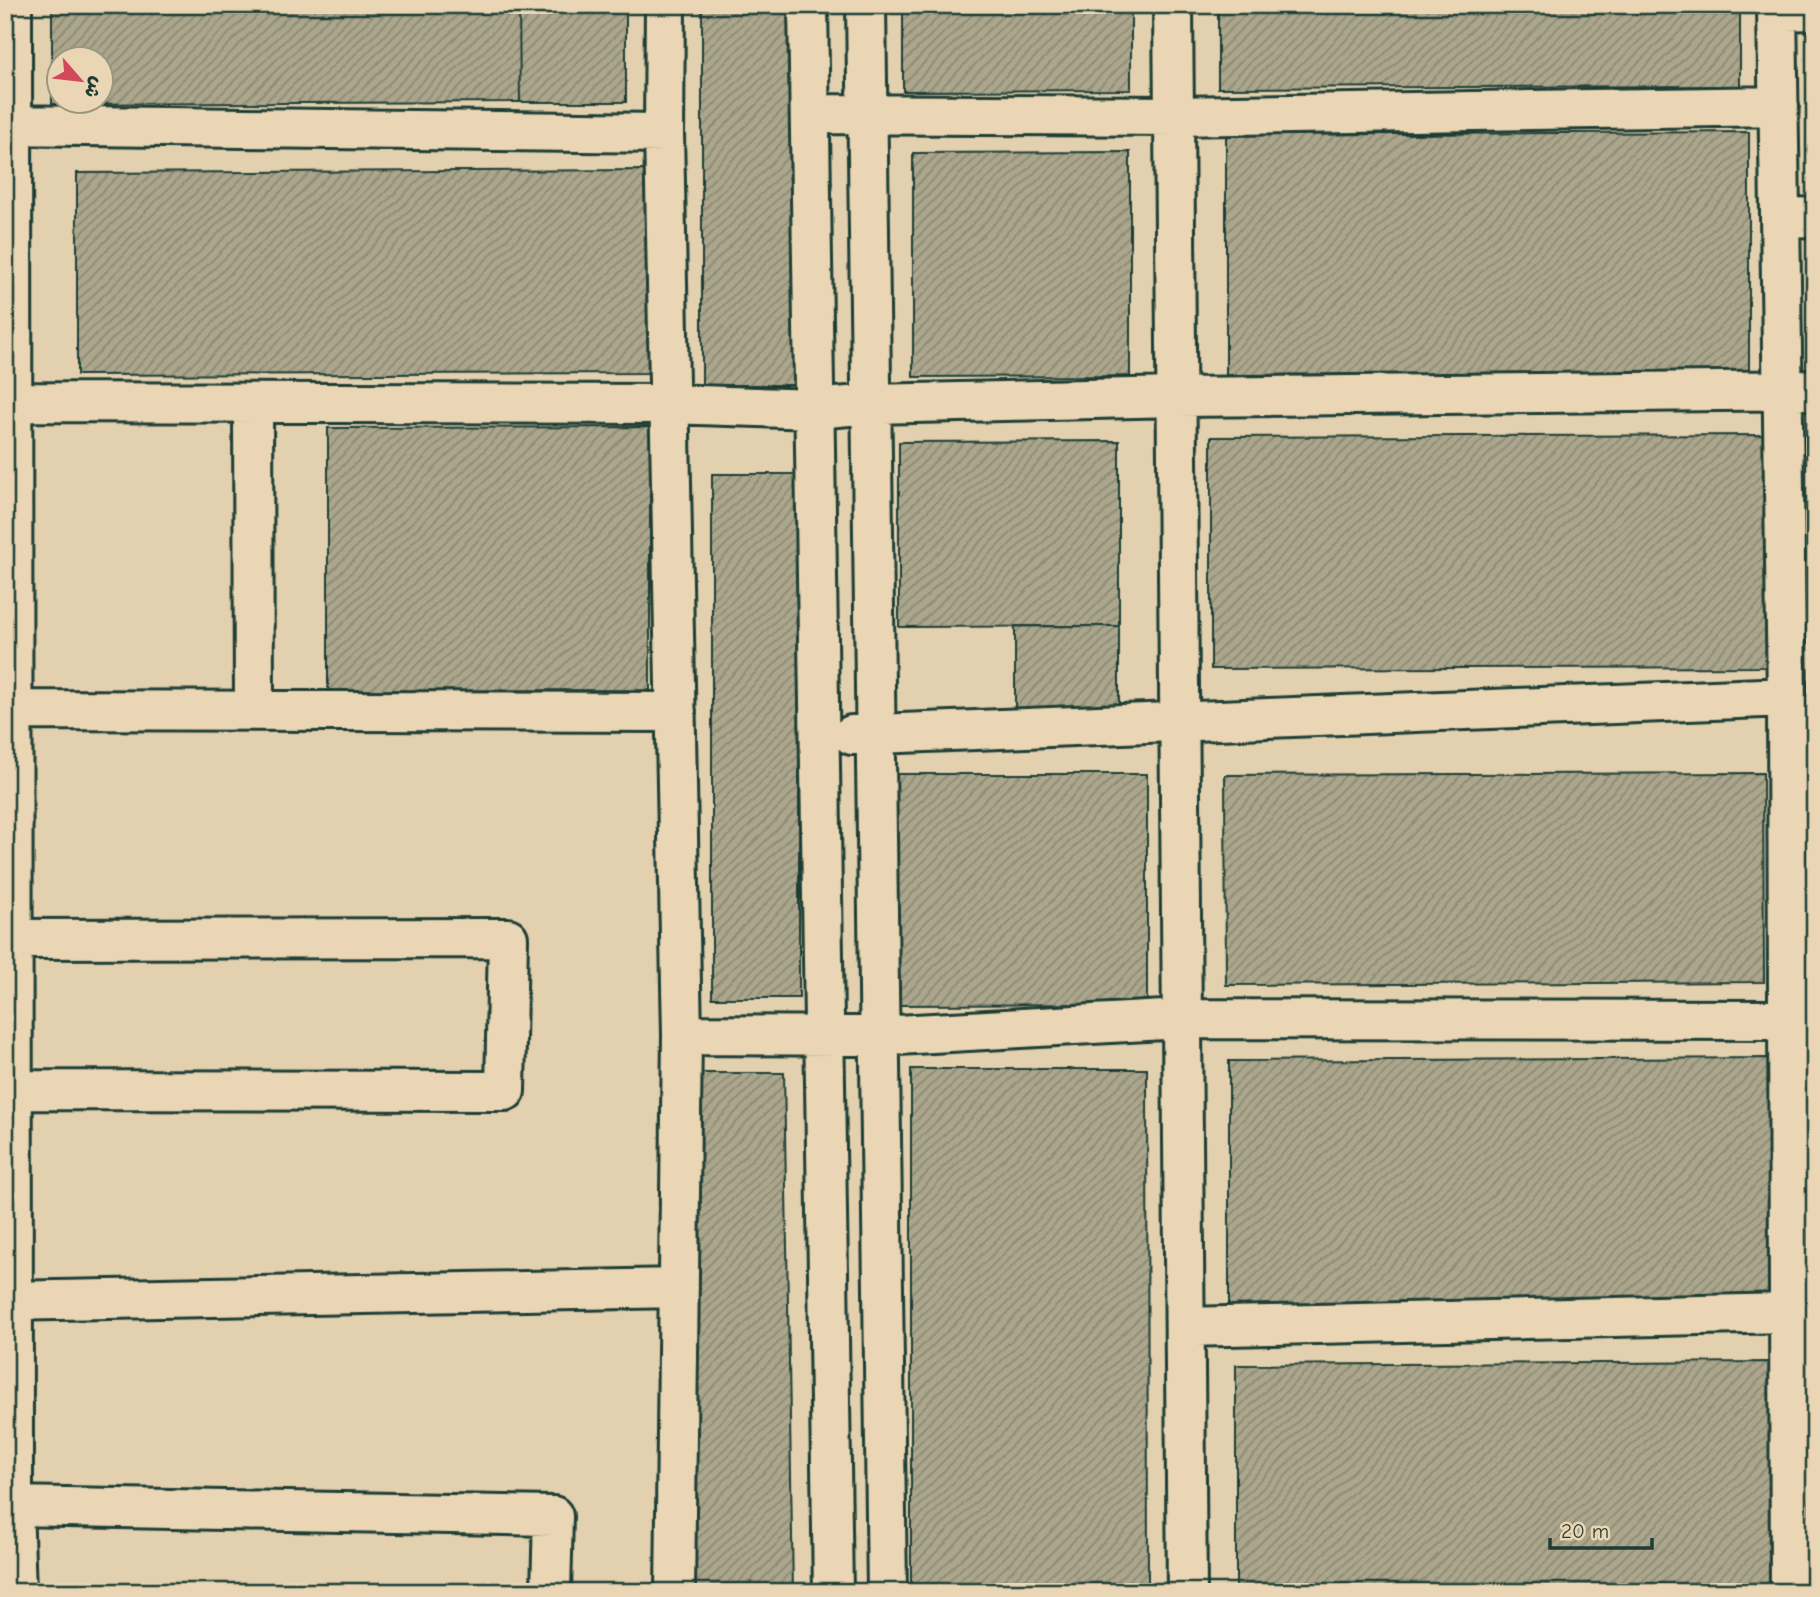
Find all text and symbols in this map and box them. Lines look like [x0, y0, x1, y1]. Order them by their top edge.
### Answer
north arrow [46, 46, 116, 116]
text: ش [79, 73, 109, 102]
scale bar [1550, 1506, 1652, 1550]
text: 20 m [1561, 1519, 1609, 1543]

